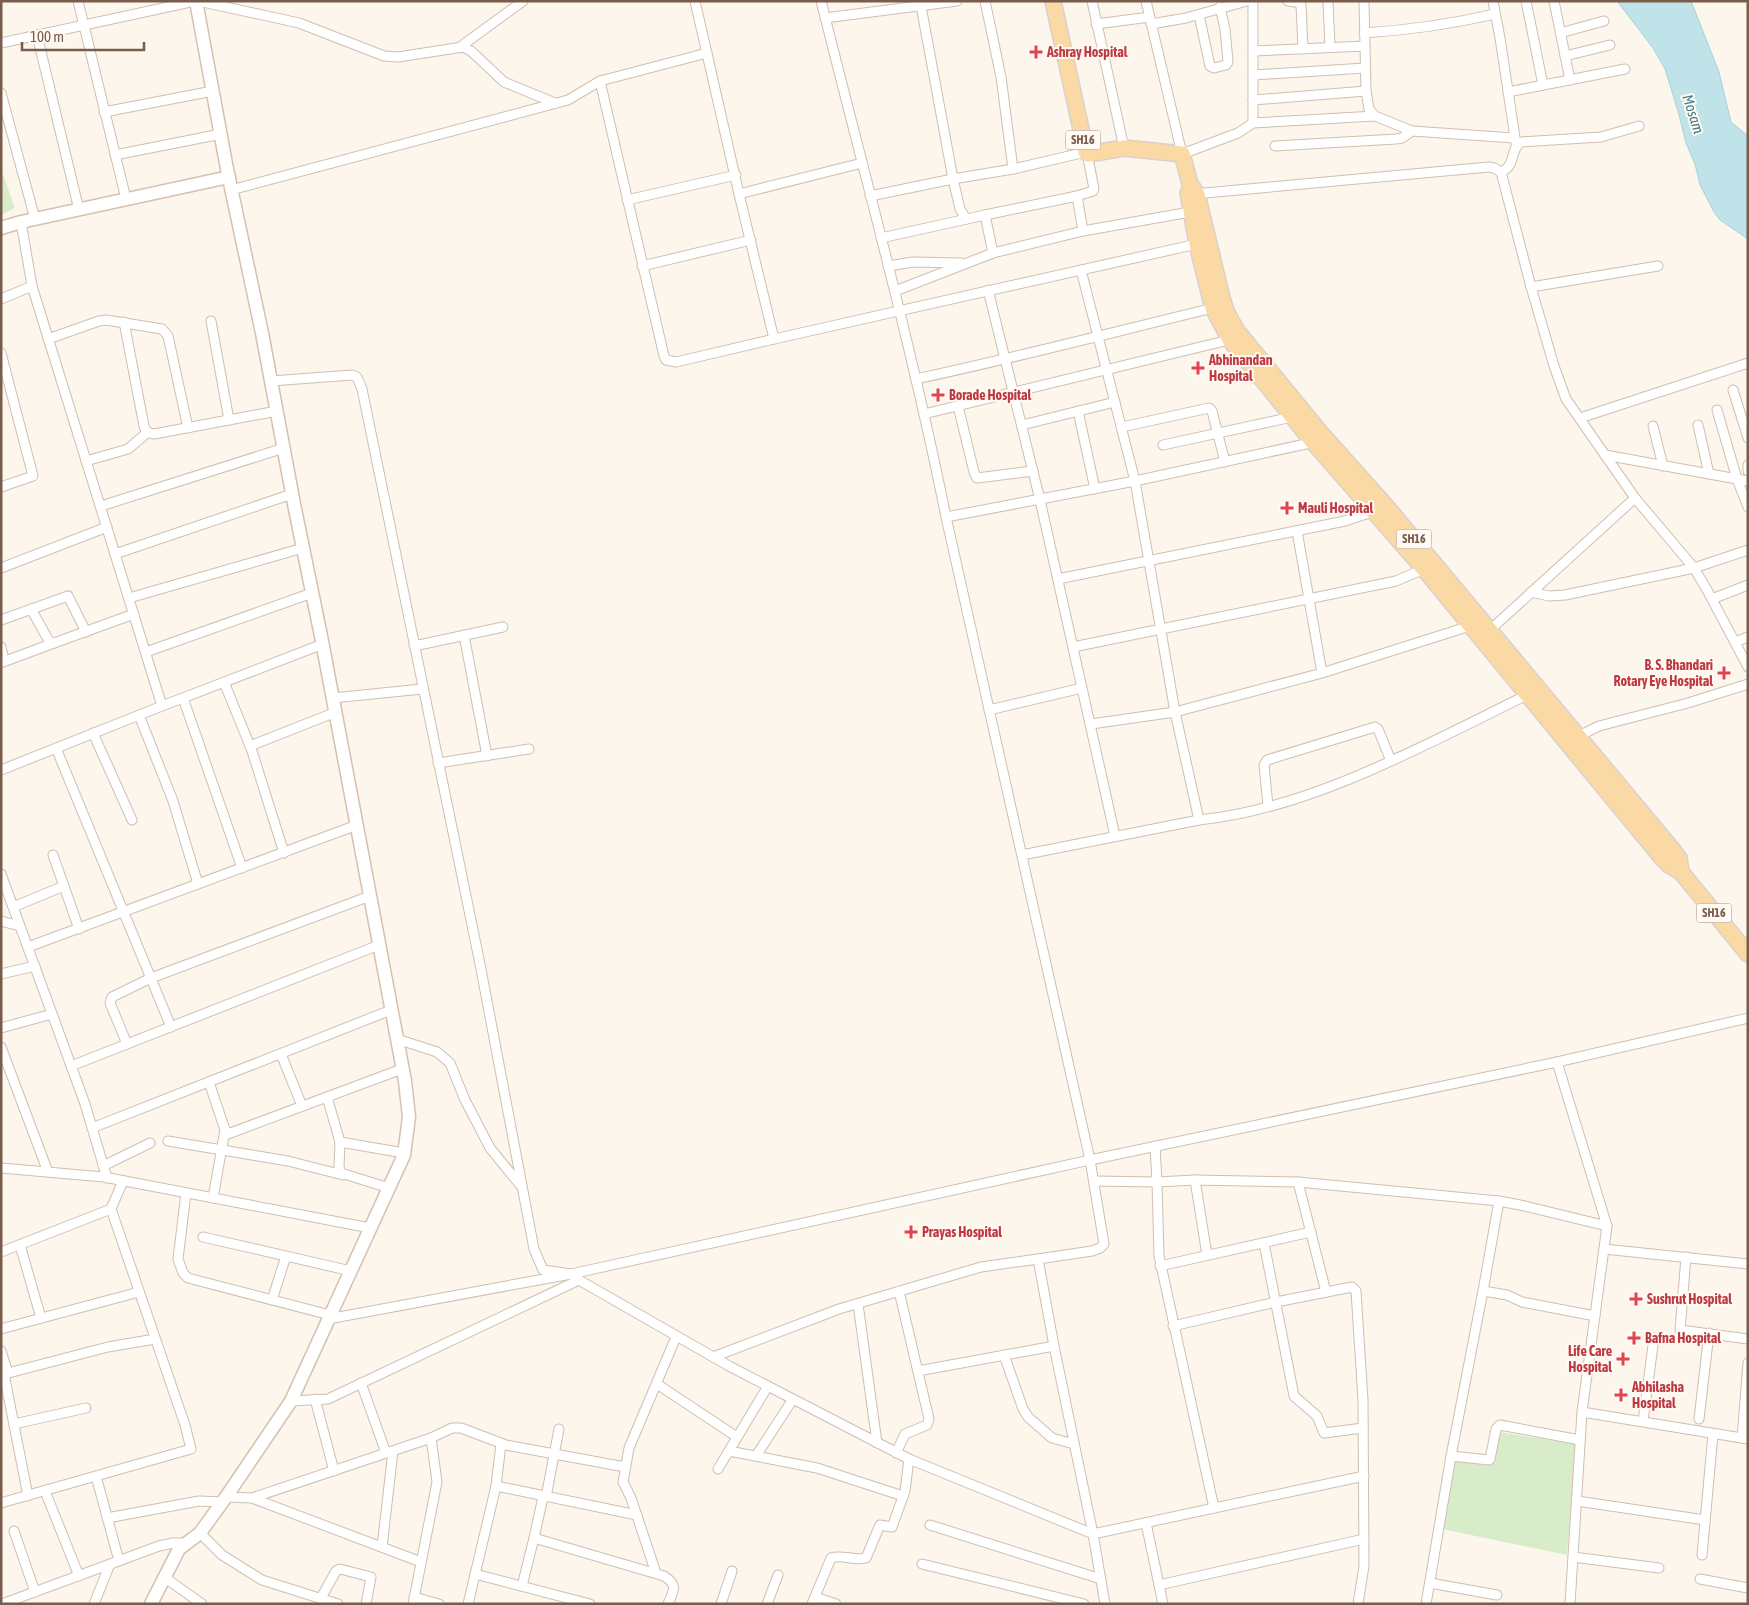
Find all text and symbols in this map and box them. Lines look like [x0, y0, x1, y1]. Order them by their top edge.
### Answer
scale bar [22, 20, 145, 52]
text: 100 m [30, 28, 64, 45]
place label: Ashray Hospital [1046, 44, 1128, 60]
marker: Ashray Hospital [1029, 45, 1043, 59]
water label: Mosam [1679, 92, 1708, 136]
road number: SH16 [1066, 130, 1100, 150]
place label: Abhinandan Hospital [1208, 352, 1273, 384]
marker: Abhinandan Hospital [1191, 361, 1205, 375]
place label: Borade Hospital [949, 387, 1032, 403]
marker: Borade Hospital [931, 388, 945, 402]
place label: Mauli Hospital [1298, 500, 1374, 516]
marker: Mauli Hospital [1280, 501, 1294, 515]
road number: SH16 [1396, 530, 1432, 548]
place label: B. S. Bhandari Rotary Eye Hospital [1613, 657, 1713, 689]
marker: B. S. Bhandari Rotary Eye Hospital [1717, 666, 1731, 680]
road number: SH16 [1696, 904, 1732, 922]
place label: Prayas Hospital [922, 1224, 1002, 1240]
marker: Prayas Hospital [904, 1225, 918, 1239]
place label: Sushrut Hospital [1647, 1291, 1732, 1307]
marker: Sushrut Hospital [1629, 1292, 1643, 1306]
place label: Bafna Hospital [1645, 1330, 1721, 1346]
marker: Bafna Hospital [1627, 1331, 1641, 1345]
place label: Life Care Hospital [1568, 1343, 1612, 1375]
marker: Life Care Hospital [1616, 1352, 1630, 1366]
place label: Abhilasha Hospital [1631, 1379, 1684, 1411]
marker: Abhilasha Hospital [1614, 1388, 1628, 1402]

